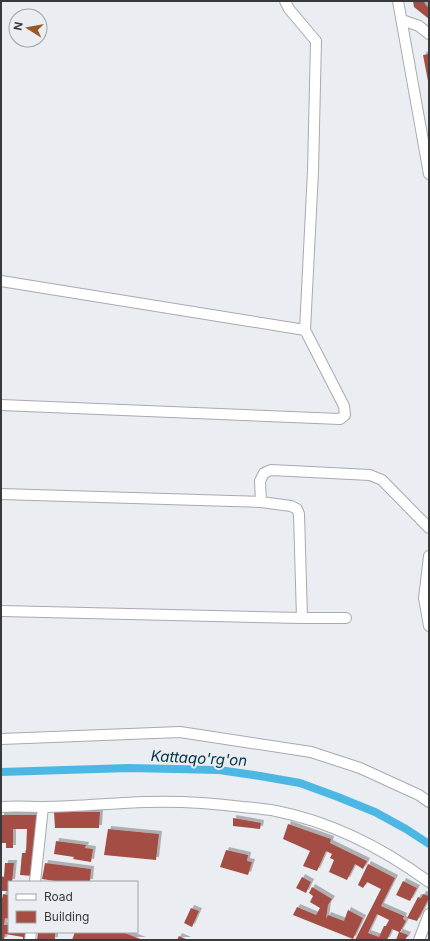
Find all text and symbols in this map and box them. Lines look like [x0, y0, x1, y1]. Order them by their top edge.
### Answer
north arrow [8, 8, 48, 48]
text: N [11, 21, 26, 32]
water label: Kattaqo'rg'on [150, 746, 248, 770]
legend [8, 881, 138, 933]
text: Road [44, 889, 73, 904]
text: Building [44, 909, 89, 924]

